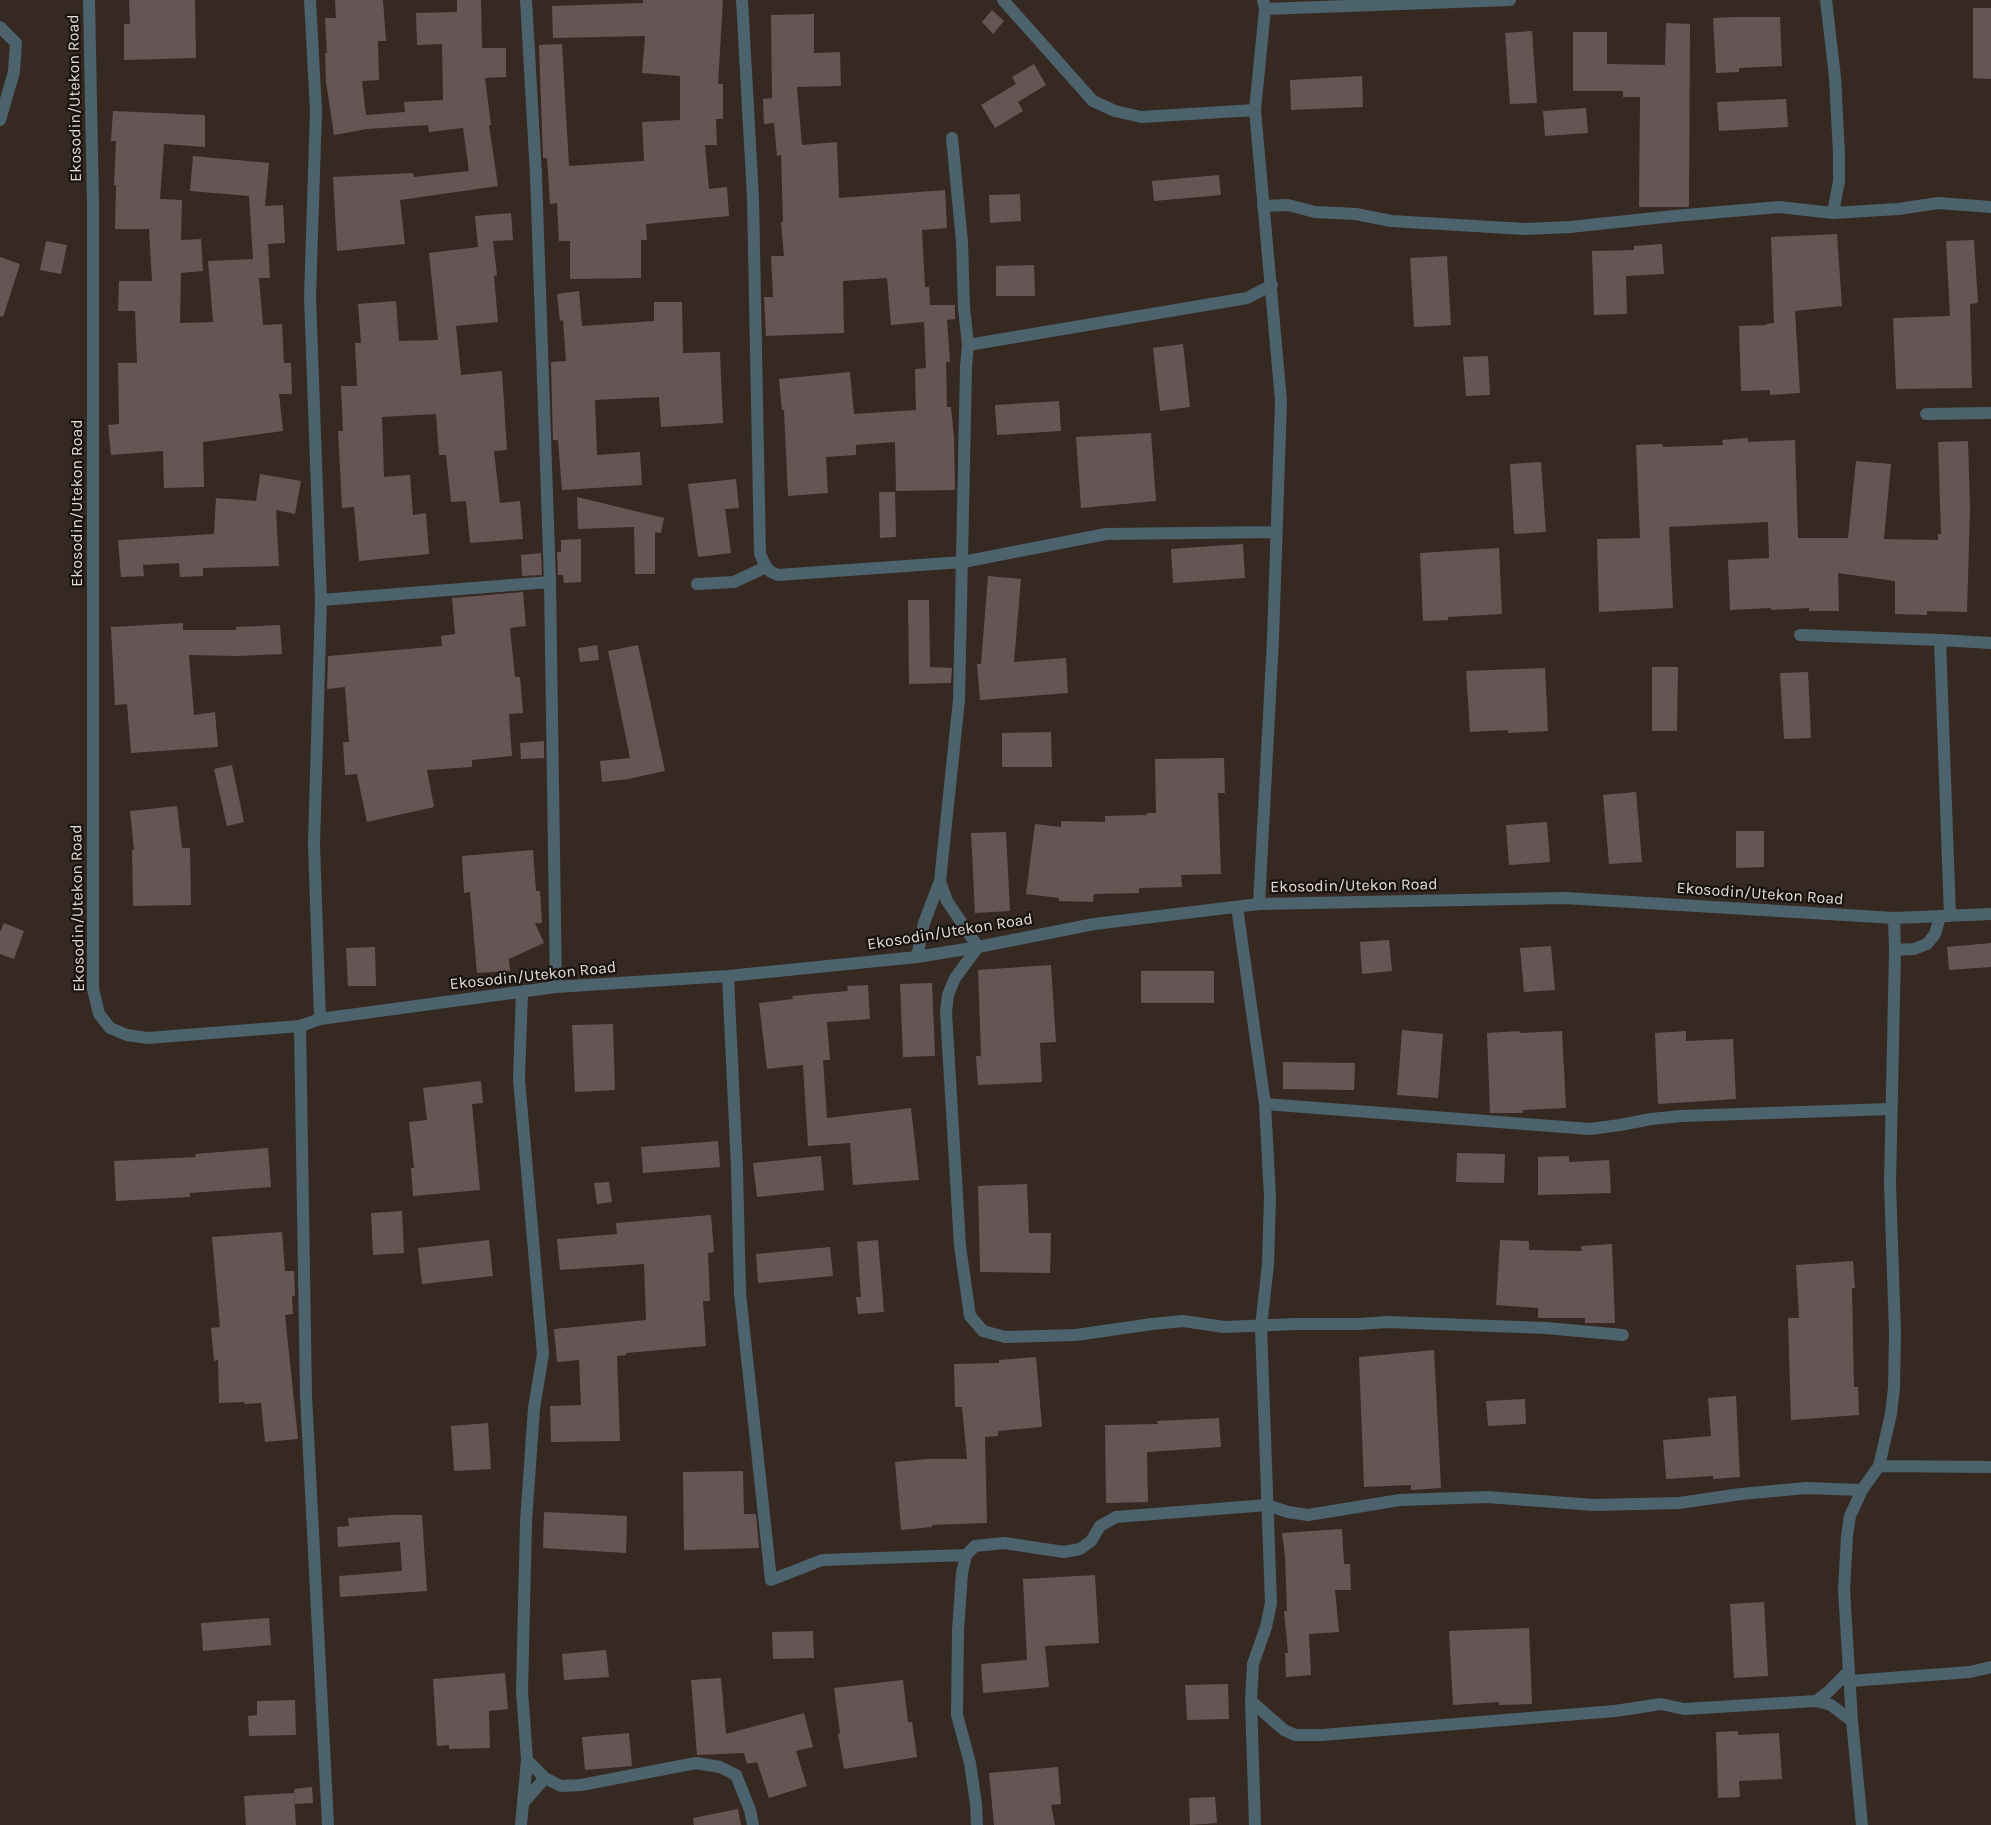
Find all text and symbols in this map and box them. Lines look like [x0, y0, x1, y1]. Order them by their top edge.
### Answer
street label: Ekosodin/Utekon Road [64, 14, 86, 182]
street label: Ekosodin/Utekon Road [67, 419, 87, 587]
street label: Ekosodin/Utekon Road [67, 824, 89, 992]
street label: Ekosodin/Utekon Road [1270, 875, 1438, 897]
street label: Ekosodin/Utekon Road [1676, 879, 1844, 909]
street label: Ekosodin/Utekon Road [866, 909, 1034, 955]
street label: Ekosodin/Utekon Road [449, 958, 617, 994]

